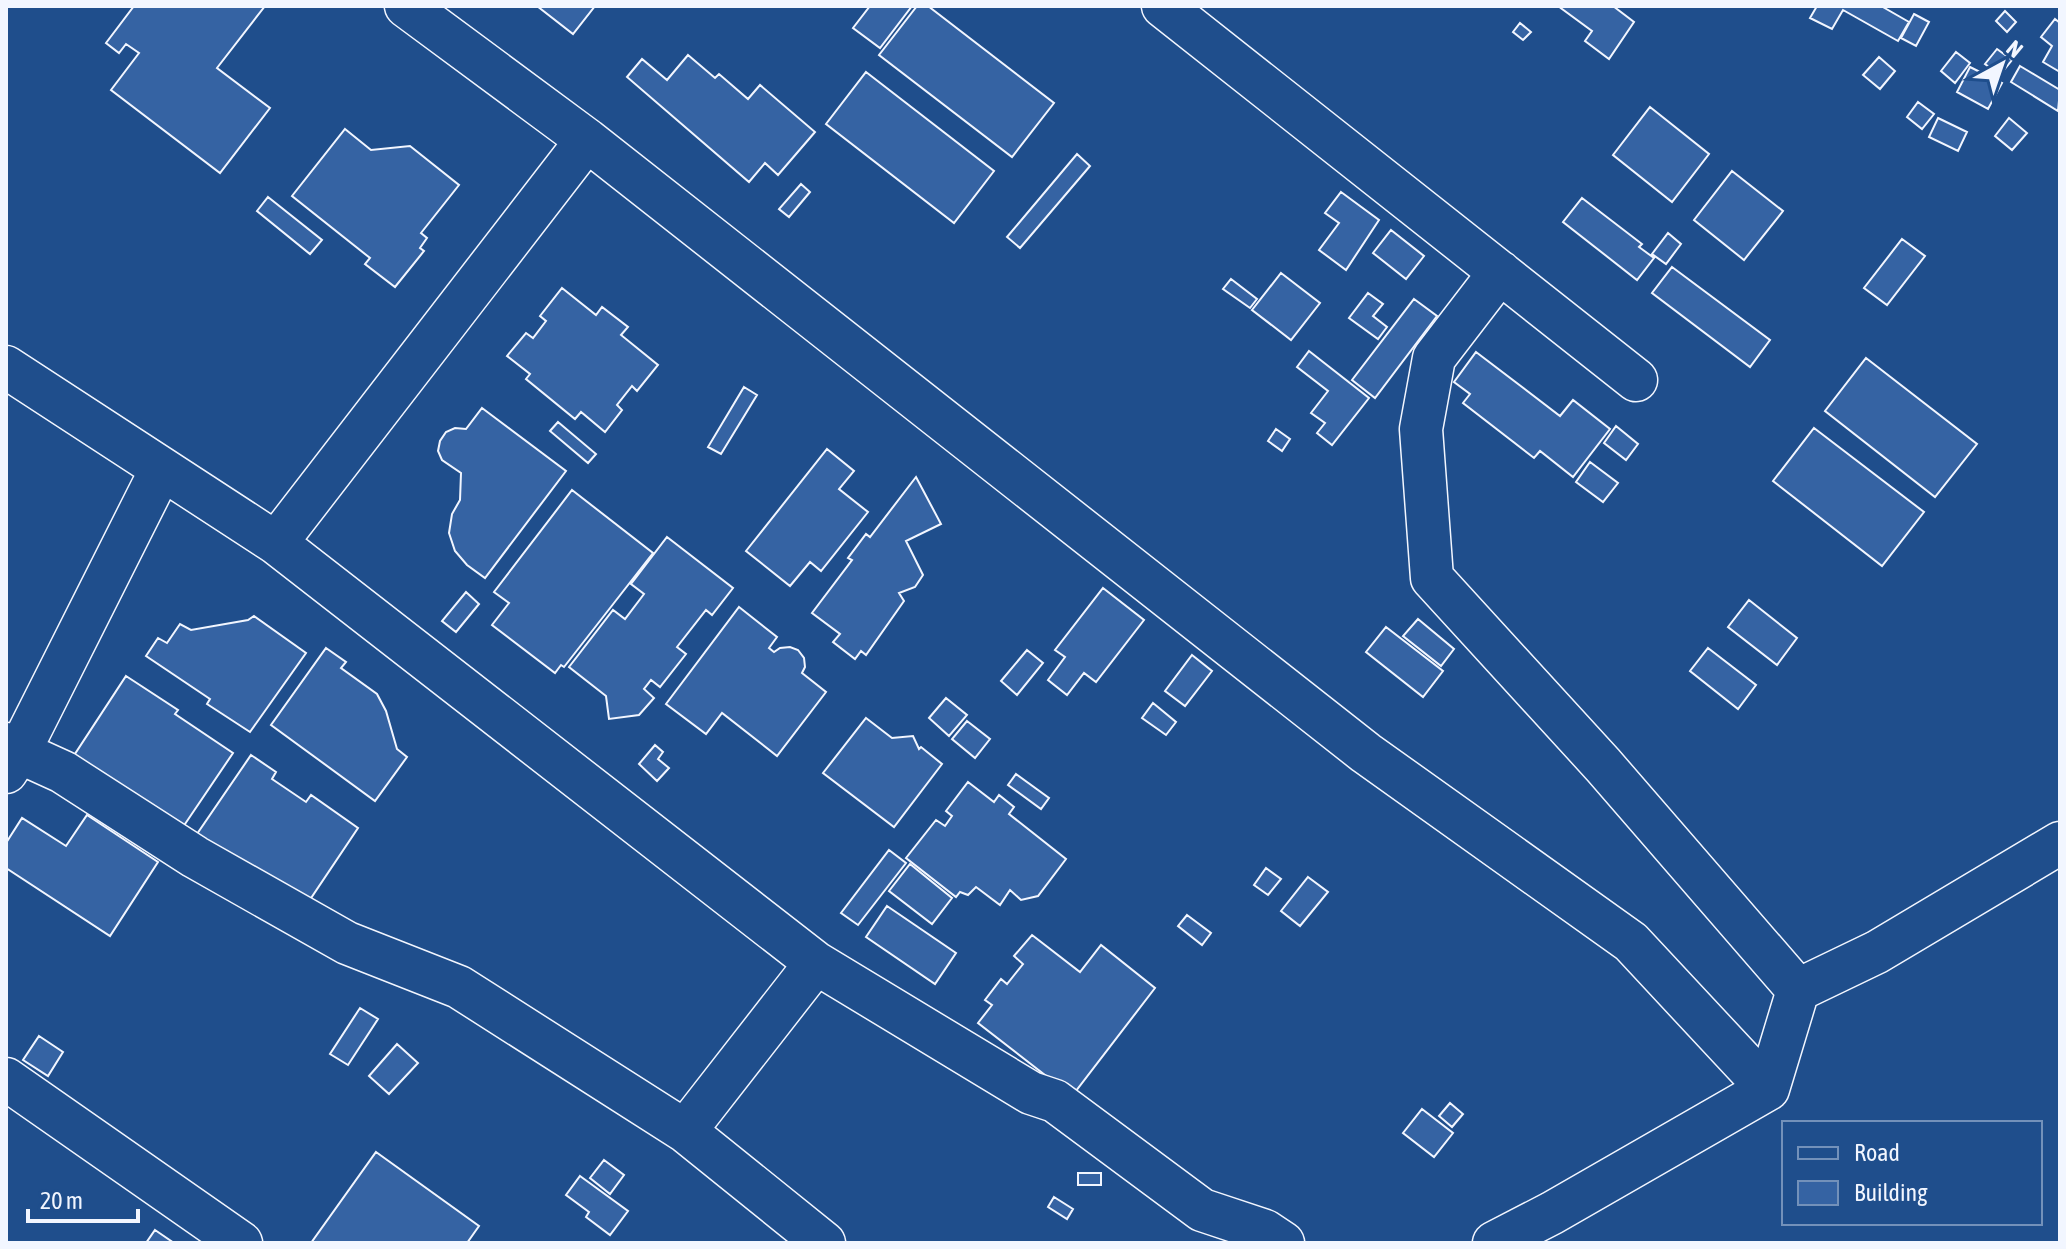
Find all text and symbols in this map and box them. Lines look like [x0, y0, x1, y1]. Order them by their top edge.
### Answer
north arrow [1962, 24, 2042, 104]
text: N [2002, 35, 2028, 63]
legend [1782, 1121, 2042, 1225]
text: Road [1854, 1139, 1900, 1166]
scale bar [28, 1173, 138, 1223]
text: Building [1854, 1179, 1928, 1206]
text: 20 m [40, 1187, 83, 1214]

